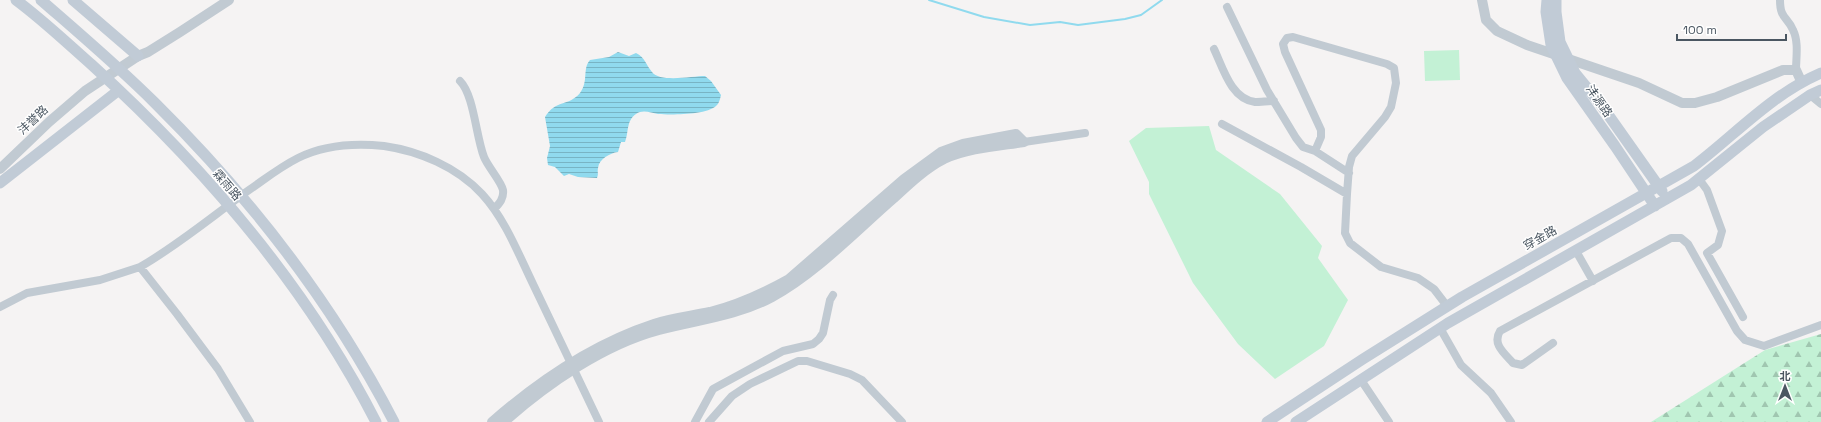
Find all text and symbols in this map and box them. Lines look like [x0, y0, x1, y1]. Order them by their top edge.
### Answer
scale bar [1677, 16, 1786, 42]
text: 100 m [1683, 22, 1717, 38]
street label: 沣源路 [1582, 82, 1616, 120]
street label: 沣誉路 [14, 102, 52, 138]
street label: 霖雨路 [209, 166, 245, 204]
street label: 穿金路 [1520, 222, 1560, 254]
north arrow [1765, 366, 1805, 406]
text: 北 [1780, 369, 1791, 383]

